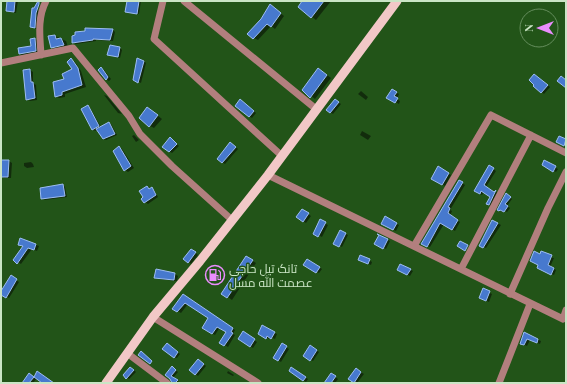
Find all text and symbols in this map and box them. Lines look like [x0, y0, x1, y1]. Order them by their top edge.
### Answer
north arrow [519, 8, 559, 48]
text: N [521, 24, 536, 32]
place label: تانک تیل حاجی عصمت الله مسل [229, 260, 313, 290]
fuel station icon: تانک تیل حاجی عصمت الله مسل [204, 264, 226, 286]

